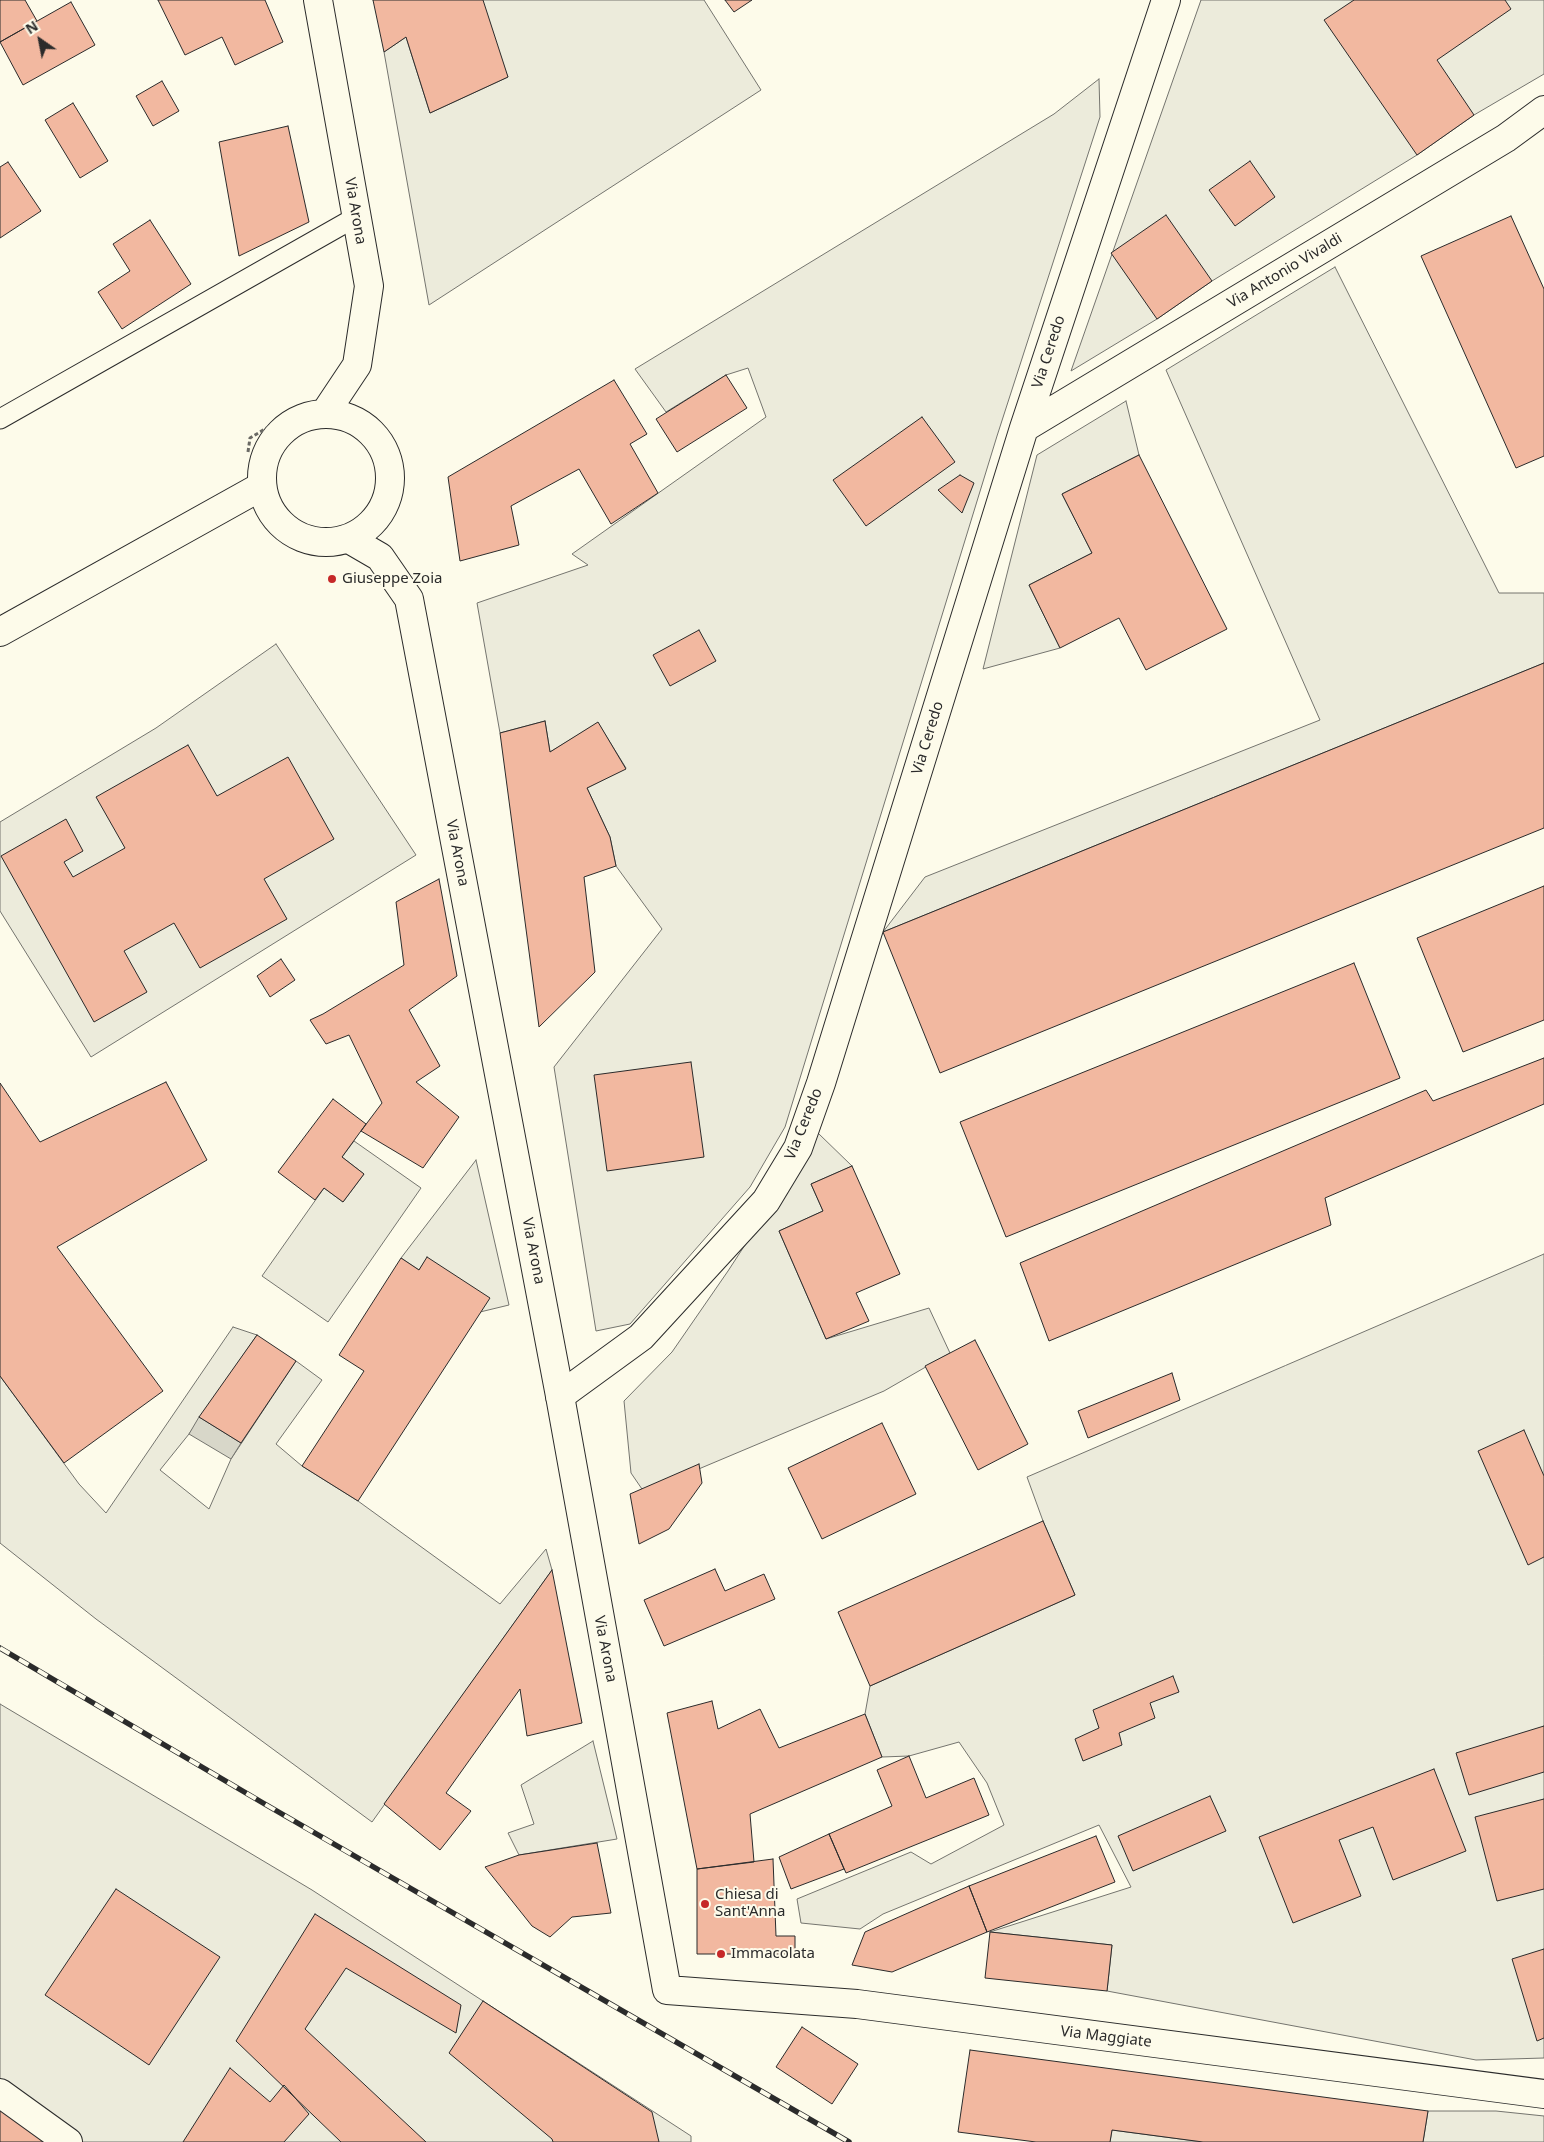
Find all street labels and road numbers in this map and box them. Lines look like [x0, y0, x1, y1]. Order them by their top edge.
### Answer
street label: Via Arona [340, 176, 370, 246]
street label: Via Antonio Vivaldi [1224, 230, 1346, 312]
street label: Via Ceredo [1029, 313, 1069, 391]
street label: Via Ceredo [908, 699, 948, 777]
street label: Via Arona [442, 818, 472, 888]
street label: Via Ceredo [781, 1085, 827, 1163]
street label: Via Arona [518, 1216, 548, 1286]
street label: Via Arona [590, 1614, 620, 1684]
street label: Via Maggiate [1059, 2022, 1153, 2052]

